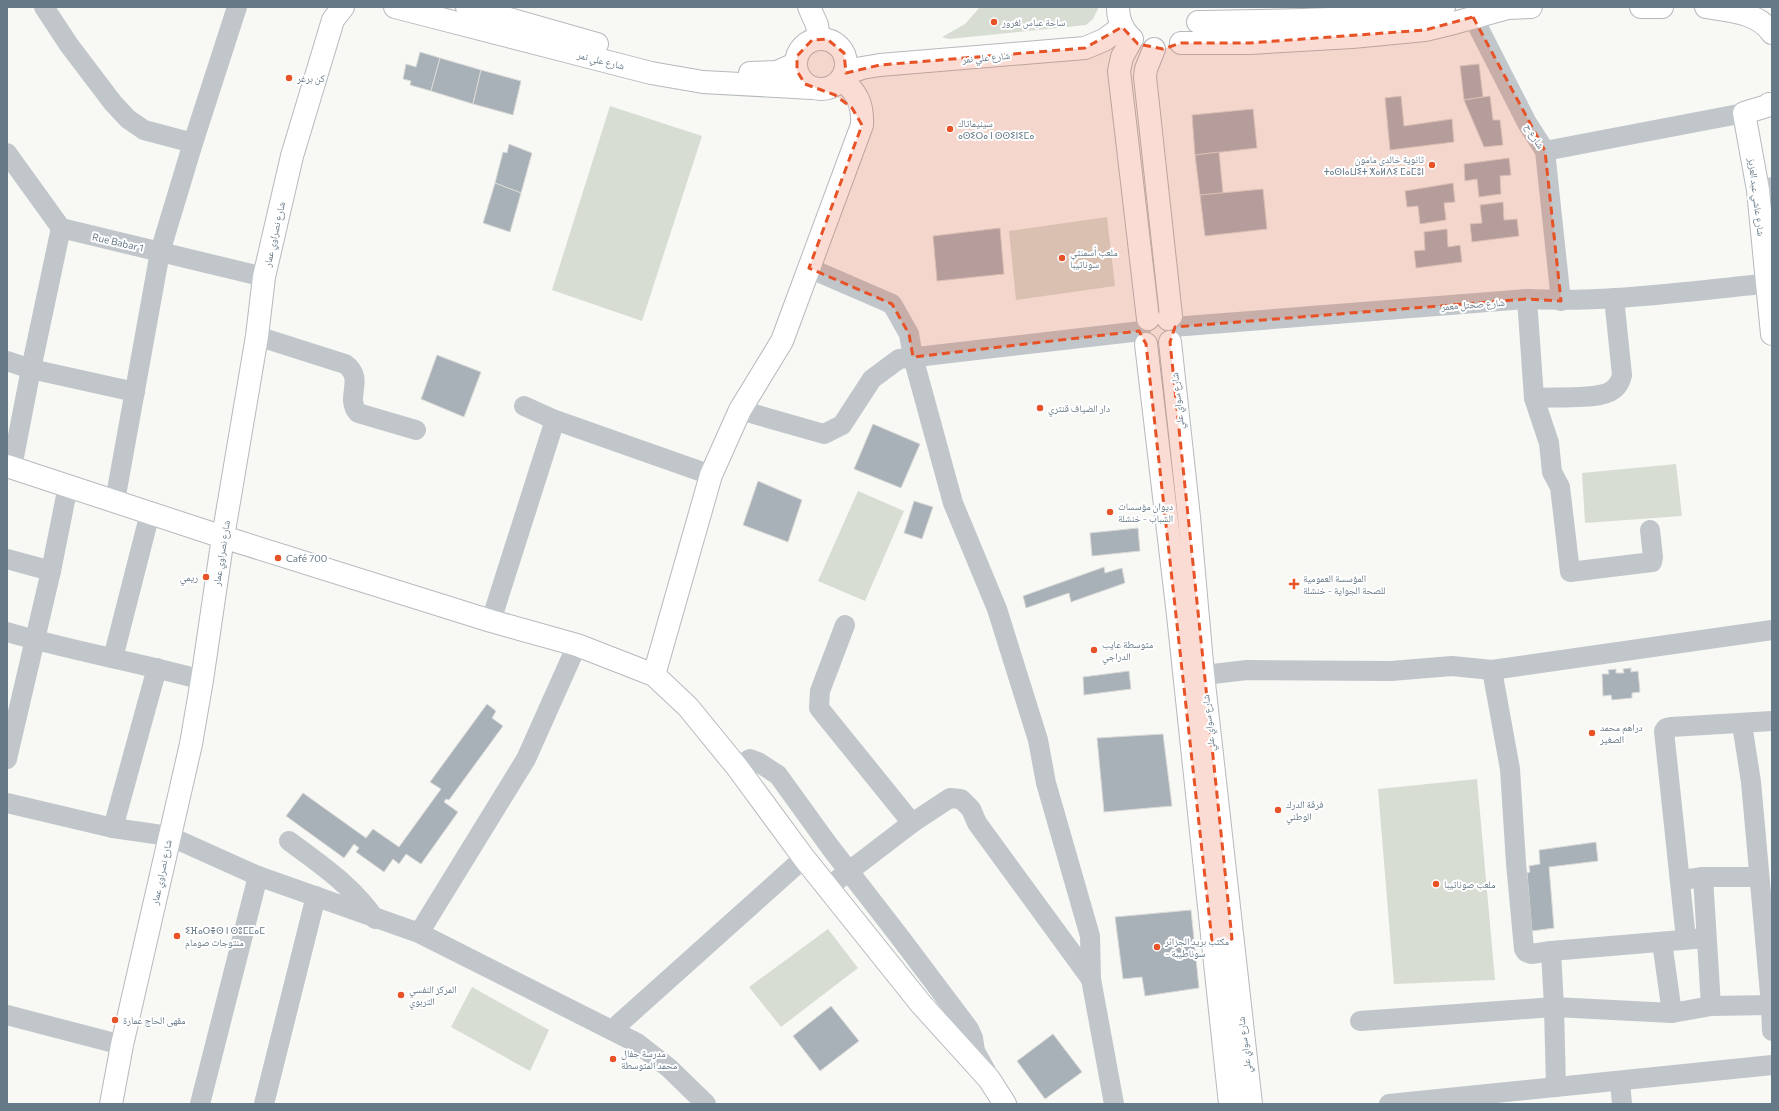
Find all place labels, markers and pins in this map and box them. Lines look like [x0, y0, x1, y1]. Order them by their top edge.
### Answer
place label: ساحة عباس لغرور [1001, 16, 1066, 29]
marker: ساحة عباس لغرور [989, 17, 999, 27]
place label: كن برغر [296, 72, 325, 85]
marker: كن برغر [284, 73, 294, 83]
place label: سينيماتاك ⴰⵙⵉⵔⴰ ⵏ ⵙⵙⵉⵏⵉⵎⴰ [958, 117, 1034, 141]
marker: سينيماتاك ⴰⵙⵉⵔⴰ ⵏ ⵙⵙⵉⵏⵉⵎⴰ [945, 124, 955, 134]
place label: ثانوية خالدي مامون ⵜⴰⵙⵏⴰⵡⵉⵜ ⵅⴰⵍⴷⵉ ⵎⴰⵎⵓⵏ [1324, 153, 1424, 177]
marker: ثانوية خالدي مامون ⵜⴰⵙⵏⴰⵡⵉⵜ ⵅⴰⵍⴷⵉ ⵎⴰⵎⵓⵏ [1427, 160, 1437, 170]
place label: ملعب أسمنتي سوناتيبا [1070, 246, 1118, 270]
marker: ملعب أسمنتي سوناتيبا [1057, 253, 1067, 263]
place label: دار الضياف قنتري [1048, 402, 1110, 417]
marker: دار الضياف قنتري [1035, 403, 1045, 413]
place label: ديوان مؤسسات الشباب - خنشلة [1118, 500, 1173, 524]
marker: ديوان مؤسسات الشباب - خنشلة [1105, 507, 1115, 517]
place label: Café 700 [286, 552, 327, 564]
marker: Café 700 [273, 553, 283, 563]
place label: ريمي [180, 571, 198, 586]
marker: ريمي [201, 572, 211, 582]
place label: المؤسسة العمومية للصحة الجواية - خنشلة [1303, 572, 1386, 596]
marker: المؤسسة العمومية للصحة الجواية - خنشلة [1288, 578, 1300, 590]
place label: متوسطة عايب الدراجي [1102, 638, 1154, 665]
marker: متوسطة عايب الدراجي [1089, 645, 1099, 655]
place label: دراهم محمد الصغير [1599, 721, 1643, 745]
marker: دراهم محمد الصغير [1587, 728, 1597, 738]
place label: فرقة الدرك الوطني [1286, 798, 1324, 825]
marker: فرقة الدرك الوطني [1273, 805, 1283, 815]
place label: ملعب صوناتيبا [1444, 878, 1496, 890]
marker: ملعب صوناتيبا [1431, 879, 1441, 889]
place label: ⵉⴼⴰⵔⴻⵙ ⵏ ⵙⵓⵎⵎⴰⵎ منتوجات صومام [185, 924, 265, 950]
marker: ⵉⴼⴰⵔⴻⵙ ⵏ ⵙⵓⵎⵎⴰⵎ منتوجات صومام [172, 931, 182, 941]
place label: مكتب بريد الجزائر - سوناطيبة [1164, 935, 1230, 959]
marker: مكتب بريد الجزائر - سوناطيبة [1152, 942, 1162, 952]
place label: المركز النفسي التربوي [409, 983, 457, 1010]
marker: المركز النفسي التربوي [396, 990, 406, 1000]
place label: مقهى الحاج عمارة [123, 1014, 186, 1027]
marker: مقهى الحاج عمارة [110, 1015, 120, 1025]
place label: مدرسة جفال محمد المتوسطة [621, 1047, 678, 1071]
marker: مدرسة جفال محمد المتوسطة [608, 1054, 618, 1064]

